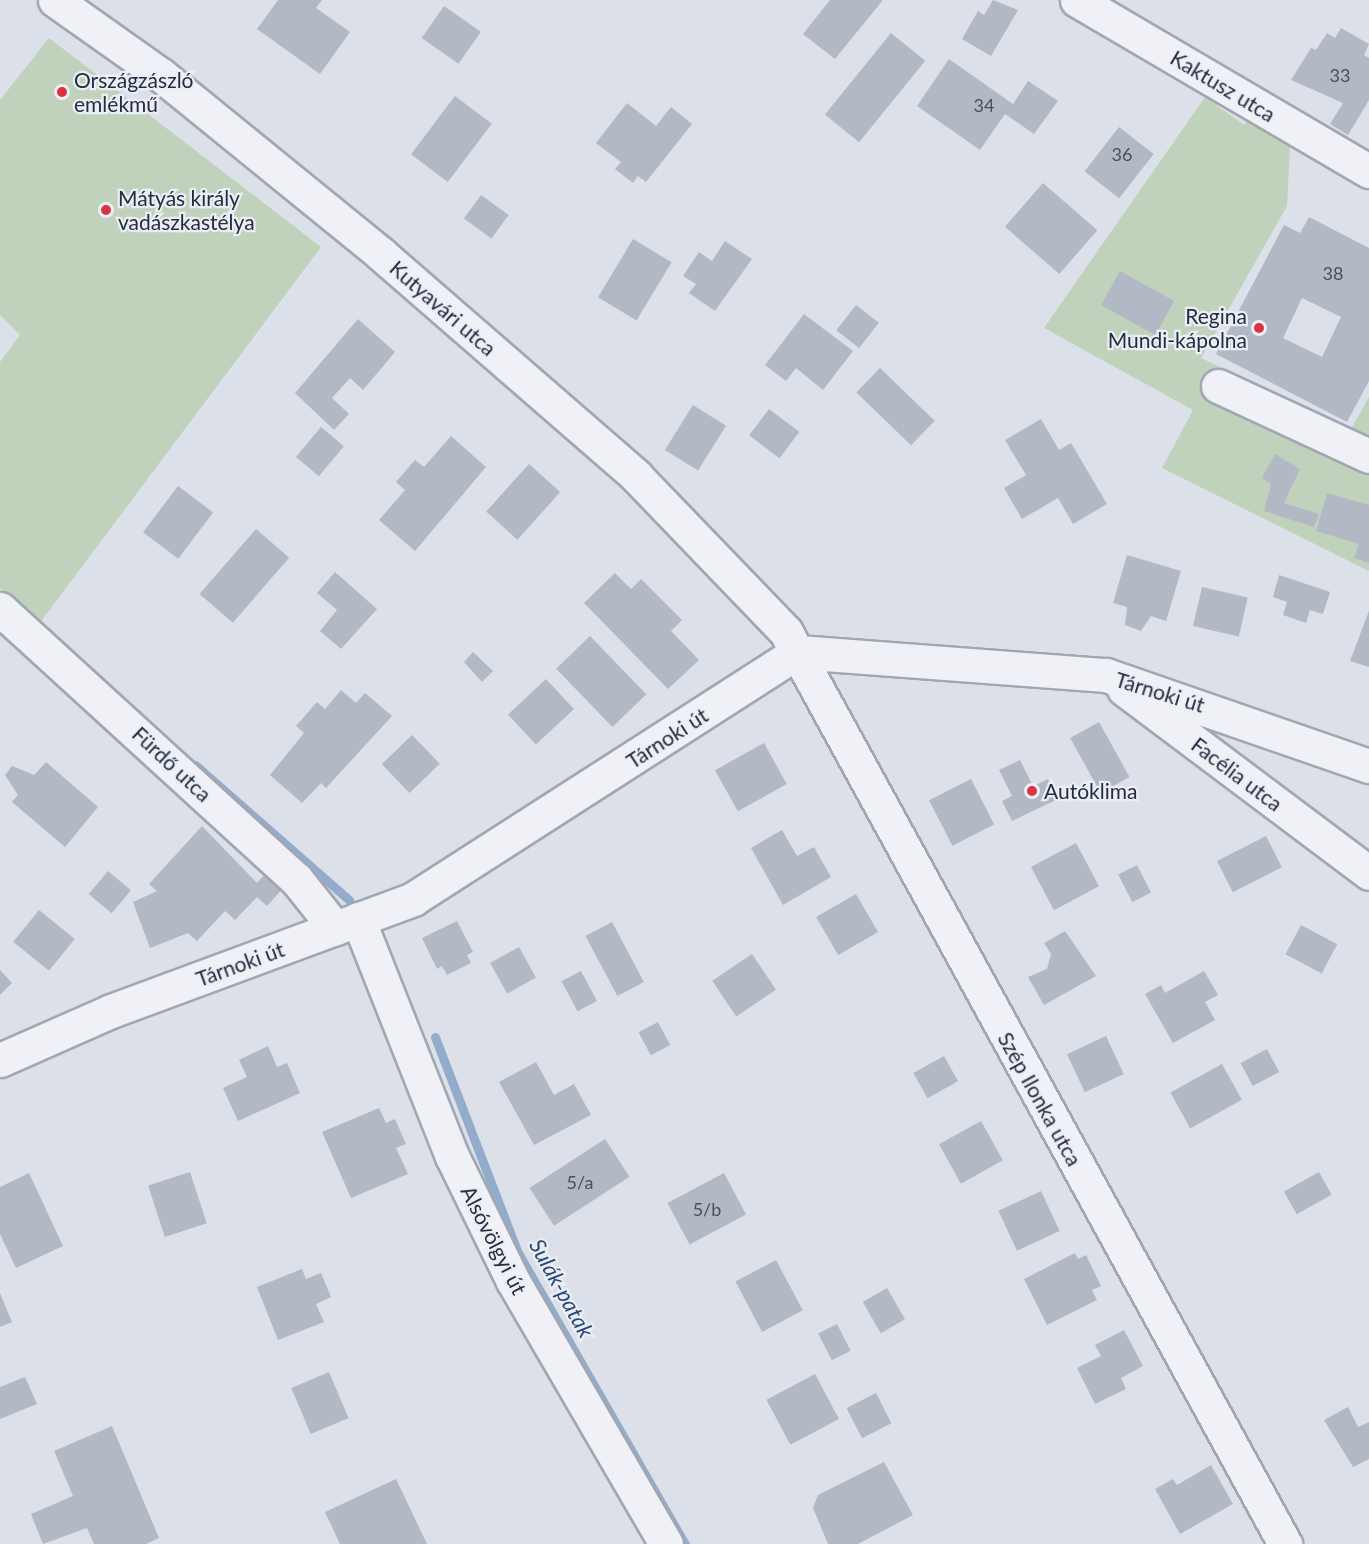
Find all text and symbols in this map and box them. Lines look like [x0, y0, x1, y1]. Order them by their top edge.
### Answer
street label: Kaktusz utca [1166, 45, 1280, 127]
house number: 33 [1330, 64, 1350, 86]
place label: Országzászló emlékmű [74, 67, 194, 117]
marker: Országzászló emlékmű [55, 85, 69, 99]
house number: 34 [974, 94, 994, 116]
house number: 36 [1112, 143, 1132, 165]
place label: Mátyás király vadászkastélya [118, 185, 255, 235]
marker: Mátyás király vadászkastélya [99, 203, 113, 217]
street label: Kutyavári utca [385, 255, 501, 361]
house number: 38 [1323, 262, 1343, 284]
place label: Regina Mundi-kápolna [1108, 303, 1247, 353]
marker: Regina Mundi-kápolna [1252, 321, 1266, 335]
street label: Tárnoki út [1112, 666, 1208, 718]
street label: Tárnoki út [622, 702, 712, 774]
street label: Fürdő utca [127, 721, 217, 807]
street label: Facélia utca [1187, 732, 1287, 816]
place label: Autóklima [1044, 778, 1137, 804]
marker: Autóklima [1025, 784, 1039, 798]
street label: Tárnoki út [192, 936, 288, 992]
street label: Szép Ilonka utca [993, 1028, 1087, 1170]
house number: 5/a [567, 1171, 593, 1193]
street label: Alsóvölgyi út [456, 1181, 532, 1299]
house number: 5/b [693, 1198, 721, 1220]
water label: Sulák-patak [524, 1234, 600, 1342]

